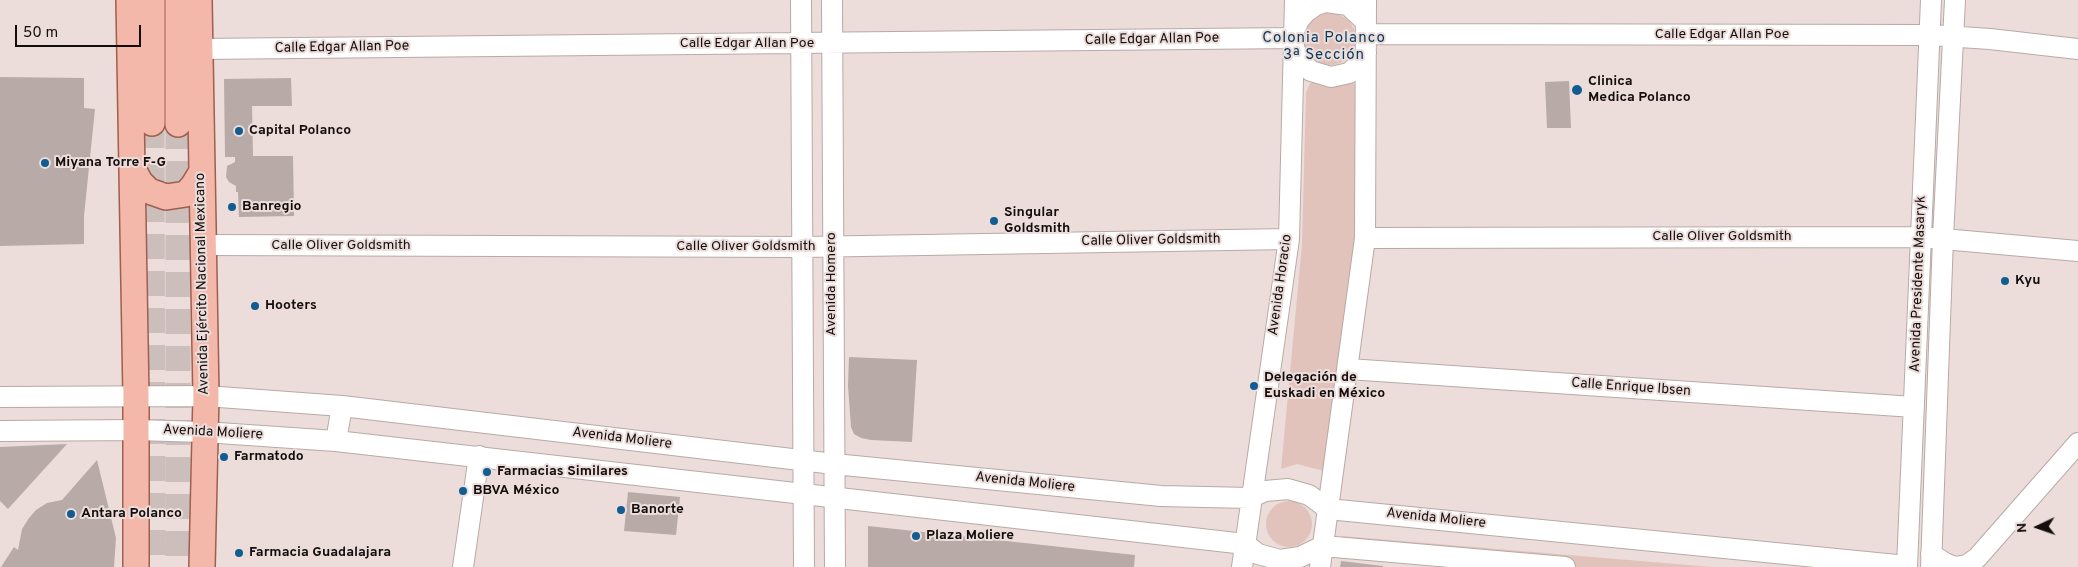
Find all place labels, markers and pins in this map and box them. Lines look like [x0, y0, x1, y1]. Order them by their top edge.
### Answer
place label: Clinica Medica Polanco [1588, 74, 1691, 106]
marker: Clinica Medica Polanco [1570, 83, 1584, 97]
place label: Capital Polanco [249, 123, 351, 139]
marker: Capital Polanco [233, 125, 245, 137]
place label: Miyana Torre F-G [55, 155, 166, 171]
marker: Miyana Torre F-G [39, 157, 51, 169]
place label: Banregio [242, 199, 302, 215]
marker: Banregio [226, 201, 238, 213]
place label: Singular Goldsmith [1004, 205, 1070, 238]
marker: Singular Goldsmith [988, 215, 1000, 227]
place label: Kyu [2015, 273, 2040, 289]
marker: Kyu [1999, 275, 2011, 287]
place label: Hooters [265, 298, 317, 314]
marker: Hooters [249, 300, 261, 312]
place label: Delegación de Euskadi en México [1264, 370, 1385, 402]
marker: Delegación de Euskadi en México [1248, 380, 1260, 392]
place label: Farmatodo [234, 449, 304, 465]
marker: Farmatodo [218, 451, 230, 463]
place label: Farmacias Similares [497, 464, 628, 480]
marker: Farmacias Similares [481, 466, 493, 478]
place label: BBVA México [473, 483, 560, 499]
marker: BBVA México [457, 485, 469, 497]
place label: Banorte [631, 502, 684, 518]
marker: Banorte [615, 504, 627, 516]
place label: Antara Polanco [81, 506, 182, 522]
marker: Antara Polanco [65, 508, 77, 520]
place label: Plaza Moliere [926, 528, 1014, 544]
marker: Plaza Moliere [910, 530, 922, 542]
place label: Farmacia Guadalajara [249, 545, 391, 561]
marker: Farmacia Guadalajara [233, 547, 245, 559]

